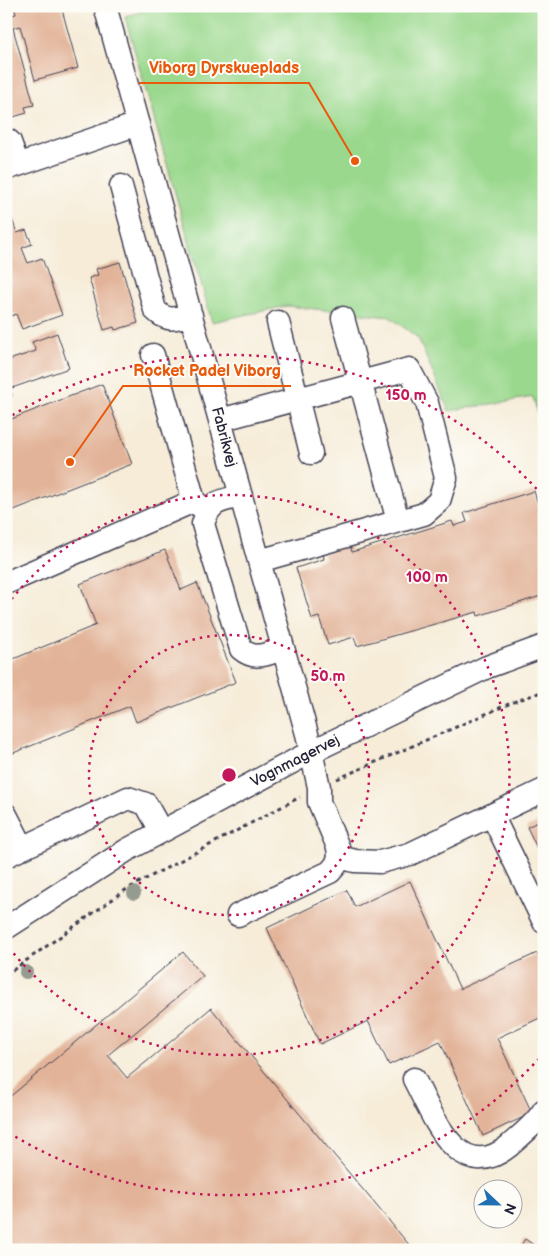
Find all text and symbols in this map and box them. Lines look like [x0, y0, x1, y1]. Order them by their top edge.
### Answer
callout: Viborg Dyrskueplads [139, 52, 309, 83]
text: Viborg Dyrskueplads [149, 59, 299, 78]
callout: Rocket Padel Viborg [123, 355, 291, 386]
text: Rocket Padel Viborg [133, 362, 281, 381]
text: 150 m [385, 386, 427, 405]
street label: Fabrikvej [207, 405, 241, 469]
text: 100 m [406, 568, 448, 587]
text: 50 m [311, 667, 346, 686]
street label: Vognmagervej [247, 730, 343, 792]
centre of rings [220, 766, 238, 784]
north arrow [472, 1178, 522, 1228]
text: N [500, 1201, 519, 1217]

